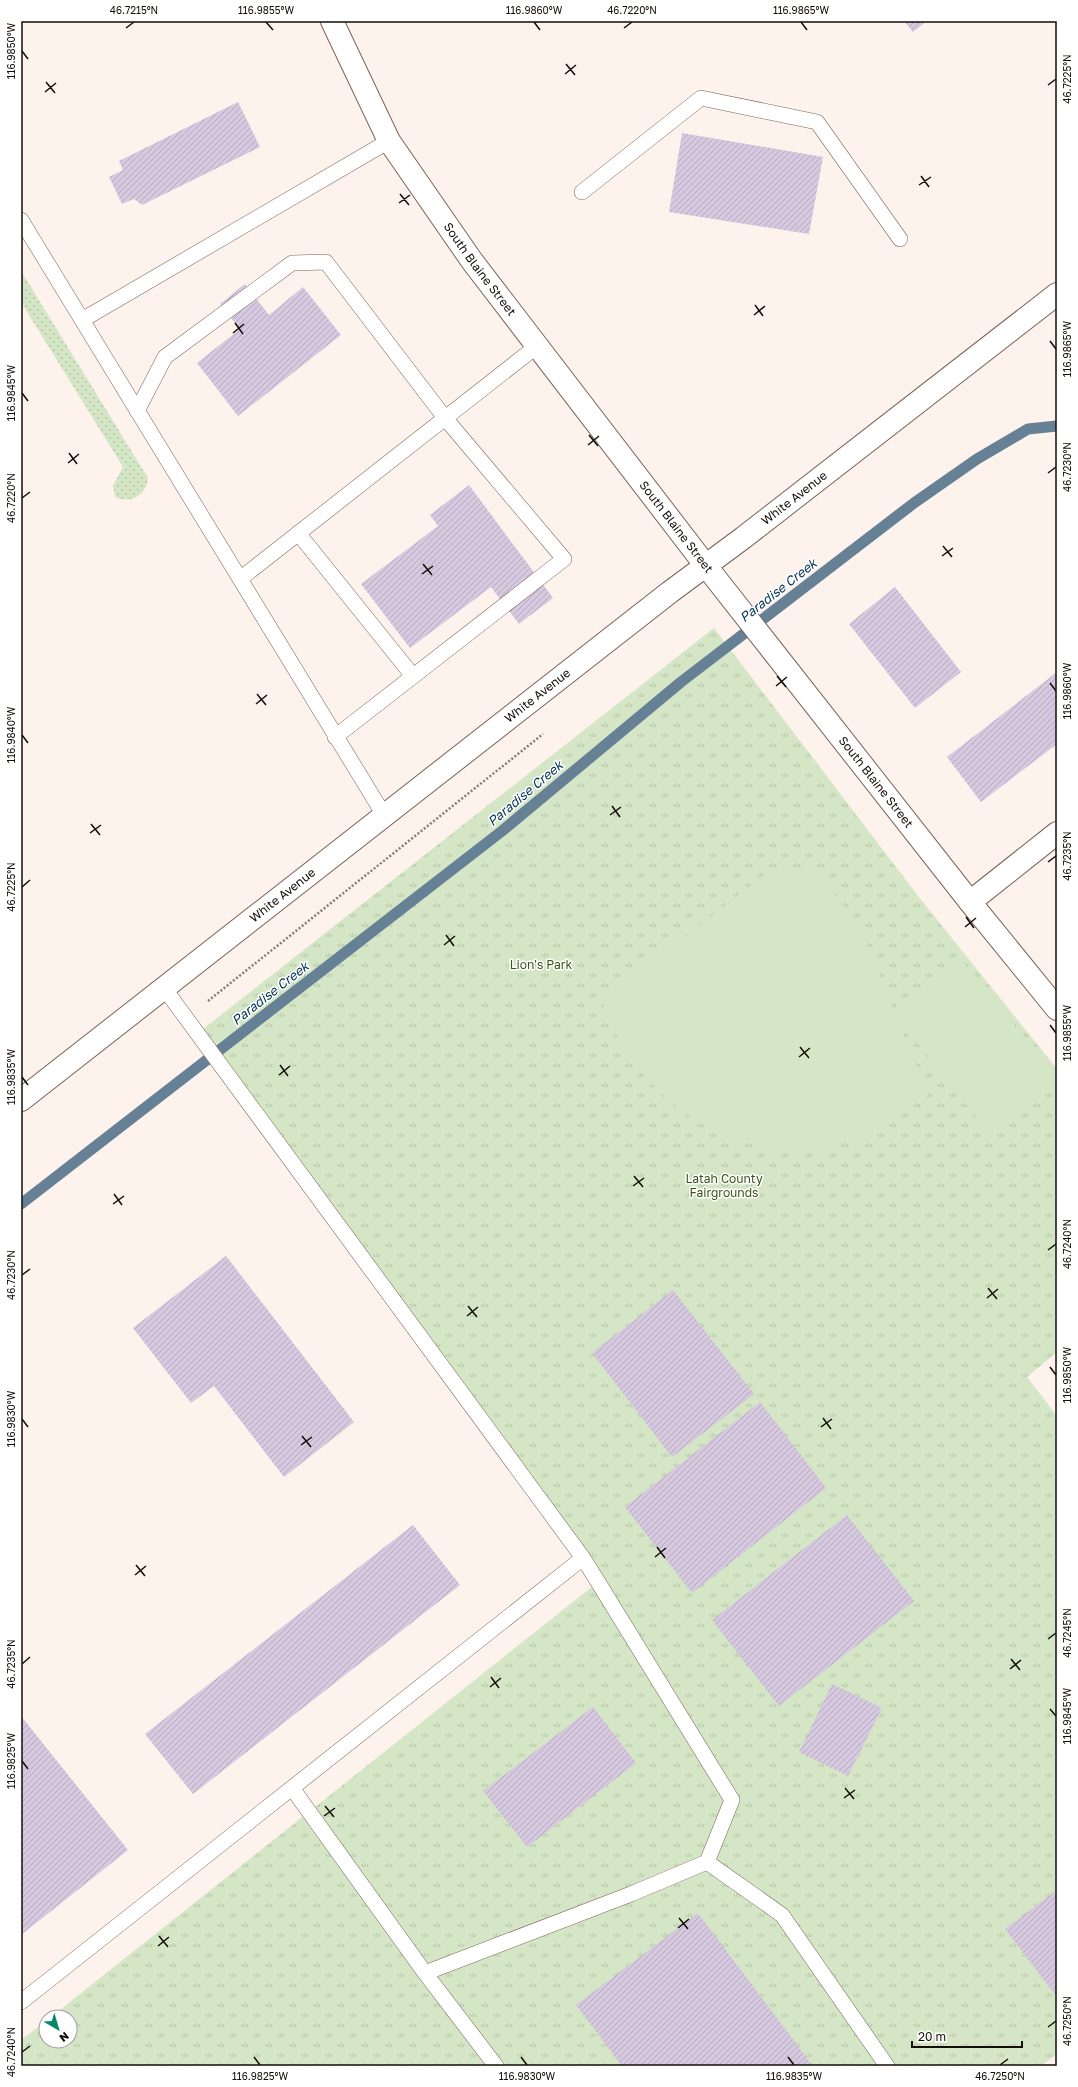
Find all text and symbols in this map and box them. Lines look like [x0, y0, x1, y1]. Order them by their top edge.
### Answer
text: 46.7215°N [110, 4, 158, 16]
text: 116.9855°W [238, 4, 294, 16]
text: 116.9860°W [506, 4, 563, 16]
text: 46.7220°N [607, 4, 657, 16]
text: 116.9865°W [773, 4, 830, 16]
text: 116.9850°W [5, 22, 17, 79]
text: 46.7225°N [1061, 54, 1073, 104]
street label: South Blaine Street [441, 220, 519, 319]
text: 116.9865°W [1061, 320, 1073, 377]
text: 116.9845°W [5, 364, 17, 421]
text: 46.7230°N [1061, 442, 1073, 492]
street label: White Avenue [758, 467, 830, 528]
text: 46.7220°N [5, 473, 17, 523]
street label: South Blaine Street [636, 478, 717, 576]
water label: Paradise Creek [736, 554, 821, 625]
text: 116.9860°W [1061, 662, 1073, 719]
street label: White Avenue [501, 665, 573, 726]
text: 116.9840°W [5, 706, 17, 763]
street label: South Blaine Street [836, 733, 917, 831]
water label: Paradise Creek [484, 756, 567, 829]
text: 46.7235°N [1061, 831, 1073, 881]
text: 46.7225°N [5, 862, 17, 912]
street label: White Avenue [246, 865, 318, 925]
water label: Paradise Creek [228, 957, 313, 1028]
park label: Lion's Park [510, 957, 572, 972]
text: 116.9855°W [1061, 1005, 1073, 1061]
text: 116.9835°W [5, 1049, 17, 1105]
park label: Latah County Fairgrounds [685, 1171, 763, 1200]
text: 46.7240°N [1061, 1219, 1073, 1269]
text: 46.7230°N [5, 1250, 17, 1300]
text: 116.9850°W [1061, 1346, 1073, 1403]
text: 116.9830°W [5, 1390, 17, 1447]
text: 46.7245°N [1061, 1608, 1073, 1658]
text: 46.7235°N [5, 1639, 17, 1689]
text: 116.9845°W [1061, 1687, 1073, 1744]
text: 116.9825°W [5, 1733, 17, 1789]
text: 46.7250°N [1061, 1996, 1073, 2046]
north arrow [38, 2009, 78, 2049]
scale bar [912, 2023, 1022, 2049]
text: 46.7240°N [5, 2027, 17, 2077]
text: 20 m [918, 2029, 946, 2044]
text: N [57, 2030, 72, 2045]
text: 116.9825°W [232, 2070, 288, 2082]
text: 116.9830°W [499, 2070, 556, 2082]
text: 116.9835°W [766, 2070, 822, 2082]
text: 46.7250°N [975, 2070, 1025, 2082]

